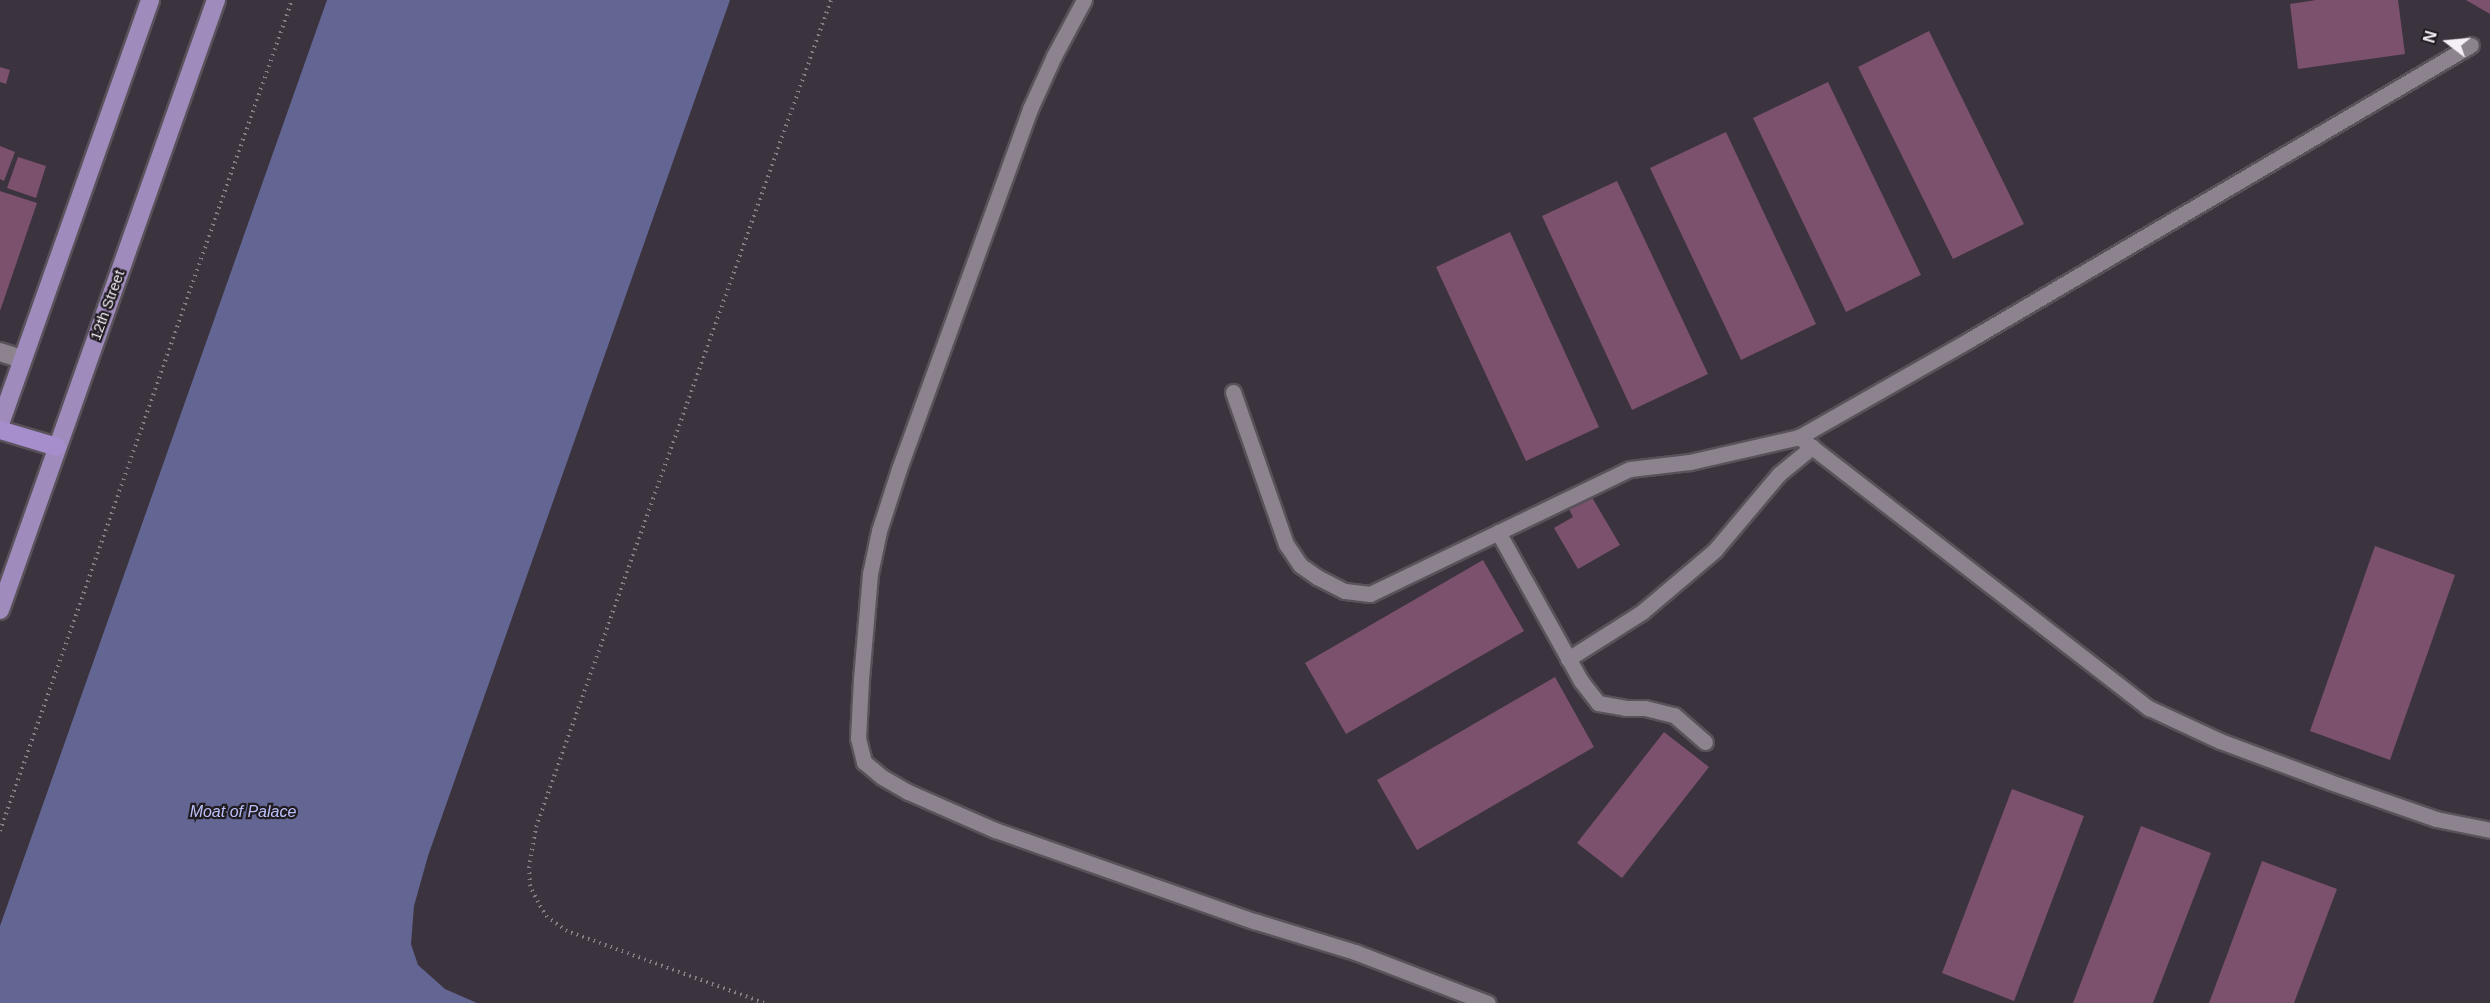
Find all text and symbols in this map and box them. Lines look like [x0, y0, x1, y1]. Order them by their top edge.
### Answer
north arrow [2418, 12, 2478, 72]
text: N [2420, 29, 2440, 45]
street label: 12th Street [86, 267, 128, 343]
water label: Moat of Palace [190, 802, 296, 822]

